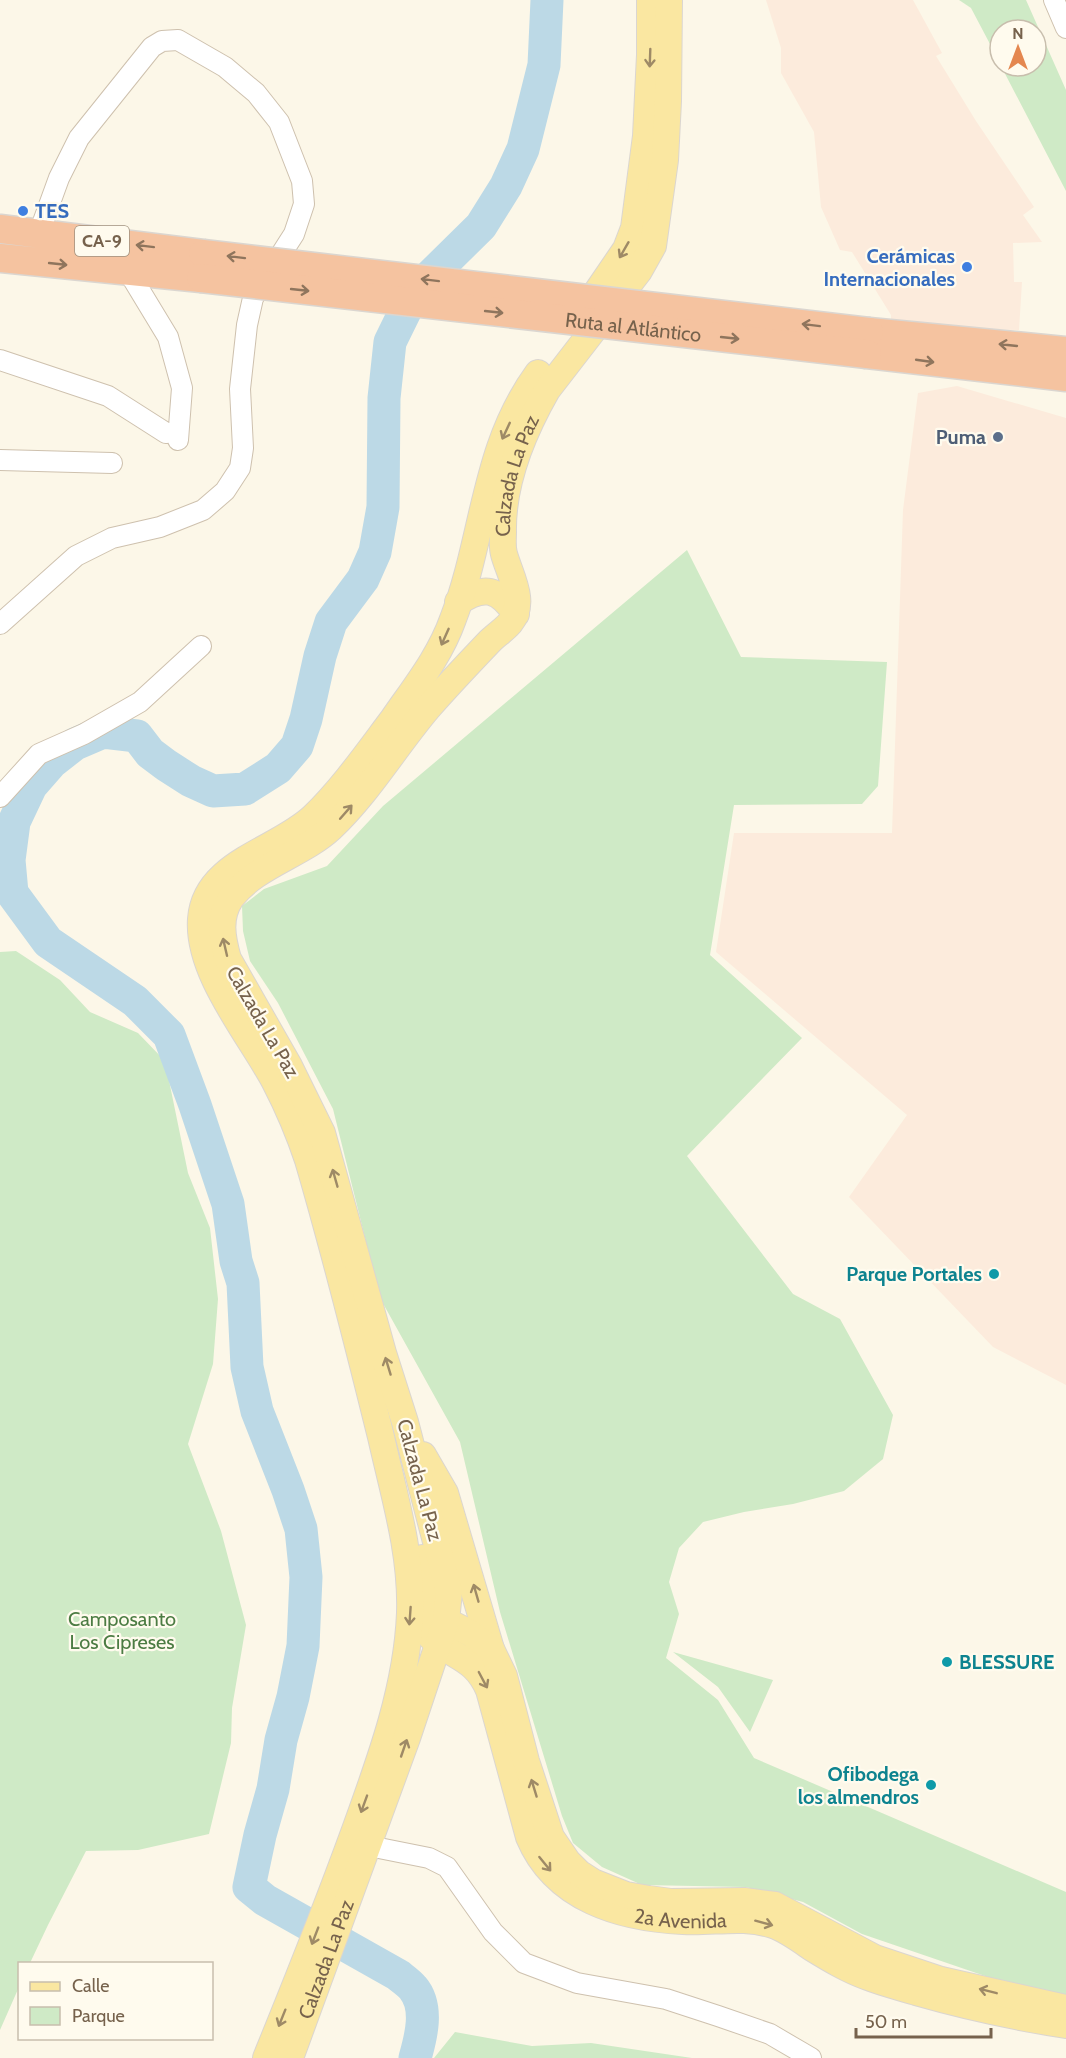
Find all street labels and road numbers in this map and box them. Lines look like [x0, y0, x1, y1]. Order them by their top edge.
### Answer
road number: CA-9 [75, 226, 129, 256]
street label: Ruta al Atlántico [564, 308, 703, 347]
street label: Calzada La Paz [491, 411, 544, 537]
street label: Calzada La Paz [221, 962, 305, 1082]
street label: Calzada La Paz [392, 1416, 448, 1544]
street label: Calzada La Paz [293, 1896, 359, 2022]
street label: 2a Avenida [632, 1903, 727, 1933]

